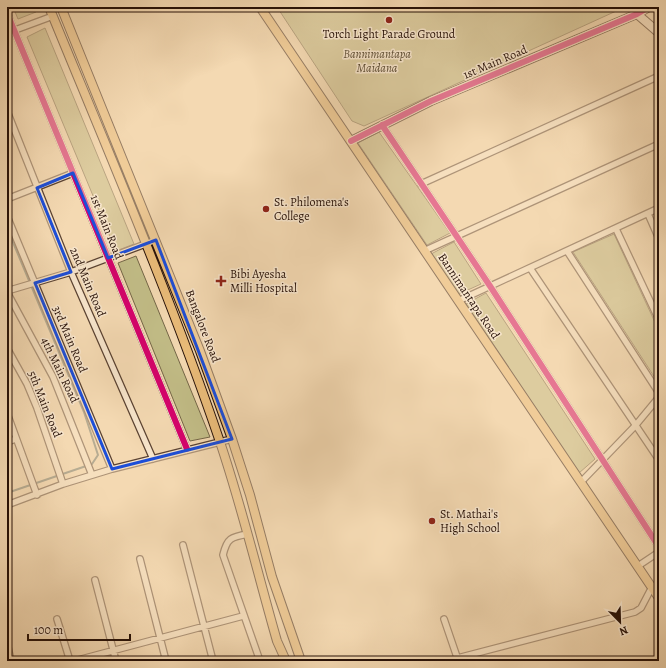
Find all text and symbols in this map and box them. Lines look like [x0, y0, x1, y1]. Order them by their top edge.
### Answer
marker: Torch Light Parade Ground [384, 15, 394, 25]
place label: Torch Light Parade Ground [323, 26, 456, 42]
street label: 1st Main Road [460, 41, 530, 83]
park label: Bannimantapa Maidana [343, 46, 411, 76]
street label: 1st Main Road [87, 192, 127, 262]
place label: St. Philomena's College [274, 194, 349, 224]
marker: St. Philomena's College [261, 204, 271, 214]
street label: 2nd Main Road [66, 245, 110, 320]
street label: Bannimantapa Road [434, 250, 504, 342]
place label: Bibi Ayesha Milli Hospital [230, 266, 297, 296]
marker: Bibi Ayesha Milli Hospital [215, 275, 227, 287]
street label: Bangalore Road [182, 287, 224, 365]
street label: 3rd Main Road [49, 303, 91, 375]
street label: 4th Main Road [37, 335, 83, 406]
street label: 5th Main Road [24, 368, 66, 440]
place label: St. Mathai's High School [440, 506, 500, 536]
marker: St. Mathai's High School [427, 516, 437, 526]
north arrow [600, 602, 640, 642]
scale bar [28, 616, 130, 642]
text: 100 m [34, 622, 63, 638]
text: N [617, 622, 630, 639]

